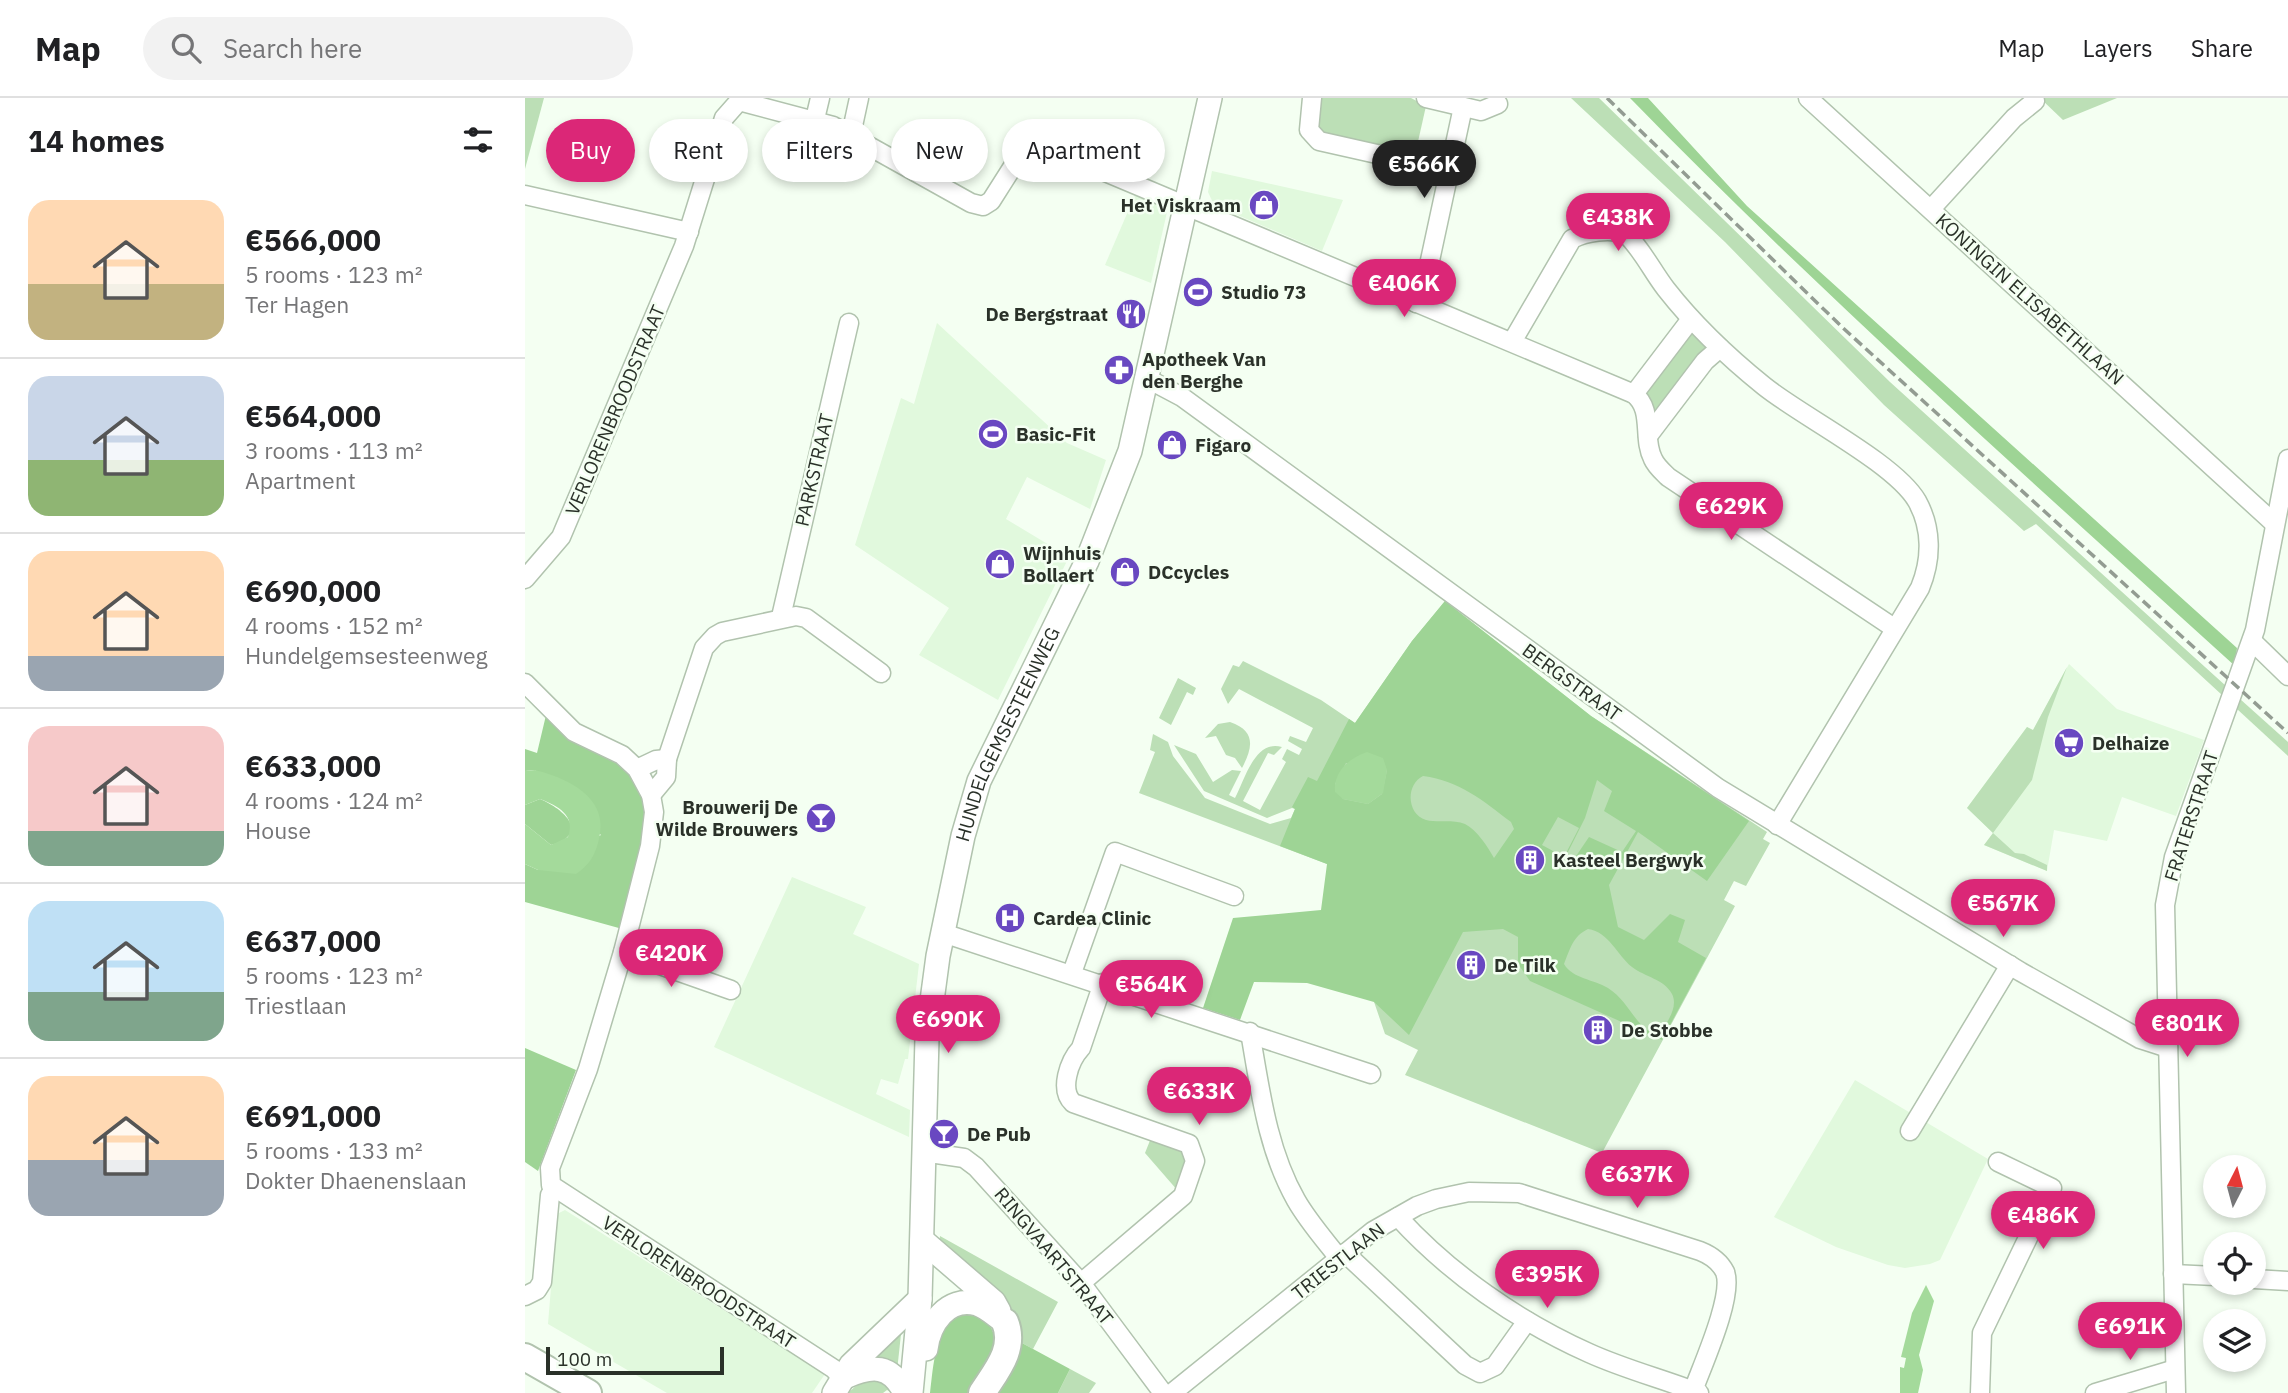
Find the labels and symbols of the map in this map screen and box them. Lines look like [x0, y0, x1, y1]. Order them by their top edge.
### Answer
pin: €566K [1375, 140, 1473, 200]
shop icon: Het Viskraam [1247, 188, 1281, 222]
place label: Het Viskraam [1120, 193, 1241, 217]
pin: €438K [1569, 194, 1667, 253]
street label: KONINGIN ELISABETHLAAN [1931, 208, 2129, 390]
pin: €406K [1355, 260, 1453, 319]
sports icon: Studio 73 [1181, 275, 1215, 309]
place label: Studio 73 [1221, 280, 1306, 304]
restaurant icon: De Bergstraat [1114, 297, 1148, 331]
street label: VERLORENBROODSTRAAT [560, 301, 670, 519]
place label: De Bergstraat [985, 302, 1108, 326]
place label: Apotheek Van den Berghe [1142, 347, 1266, 393]
pharmacy icon: Apotheek Van den Berghe [1102, 353, 1136, 387]
street label: PARKSTRAAT [789, 411, 839, 529]
sports icon: Basic-Fit [976, 417, 1010, 451]
place label: Basic-Fit [1016, 422, 1096, 446]
shop icon: Figaro [1155, 428, 1189, 462]
place label: Figaro [1195, 433, 1251, 457]
pin: €629K [1682, 482, 1780, 542]
place label: Wijnhuis Bollaert [1023, 541, 1101, 587]
shop icon: Wijnhuis Bollaert [983, 547, 1017, 581]
shop icon: DCcycles [1108, 555, 1142, 589]
place label: DCcycles [1148, 560, 1229, 584]
street label: HUNDELGEMSESTEENWEG [950, 623, 1065, 844]
street label: BERGSTRAAT [1518, 638, 1626, 726]
supermarket icon: Delhaize [2052, 726, 2086, 760]
place label: Delhaize [2092, 731, 2170, 755]
street label: FRATERSTRAAT [2159, 748, 2223, 884]
place label: Brouwerij De Wilde Brouwers [656, 795, 798, 841]
bar icon: Brouwerij De Wilde Brouwers [804, 801, 838, 835]
building icon: Kasteel Bergwyk [1513, 843, 1547, 877]
place label: Kasteel Bergwyk [1553, 848, 1703, 872]
pin: €567K [1954, 880, 2052, 939]
hospital icon: Cardea Clinic [993, 901, 1027, 935]
place label: Cardea Clinic [1033, 906, 1152, 930]
pin: €420K [622, 930, 720, 989]
building icon: De Tilk [1454, 948, 1488, 982]
place label: De Tilk [1494, 953, 1556, 977]
pin: €564K [1102, 960, 1200, 1020]
pin: €690K [899, 996, 997, 1055]
pin: €801K [2138, 1000, 2236, 1059]
building icon: De Stobbe [1581, 1013, 1615, 1047]
place label: De Stobbe [1621, 1018, 1713, 1042]
pin: €633K [1150, 1068, 1248, 1127]
bar icon: De Pub [927, 1117, 961, 1151]
place label: De Pub [967, 1122, 1031, 1146]
pin: €637K [1588, 1150, 1686, 1210]
north arrow [2203, 1155, 2266, 1218]
street label: RINGVAARTSTRAAT [990, 1182, 1119, 1330]
pin: €486K [1994, 1192, 2092, 1251]
street label: VERLORENBROODSTRAAT [598, 1210, 800, 1354]
street label: TRIESTLAAN [1287, 1217, 1389, 1305]
pin: €395K [1498, 1250, 1596, 1310]
pin: €691K [2081, 1302, 2179, 1362]
scale bar [546, 1344, 725, 1376]

